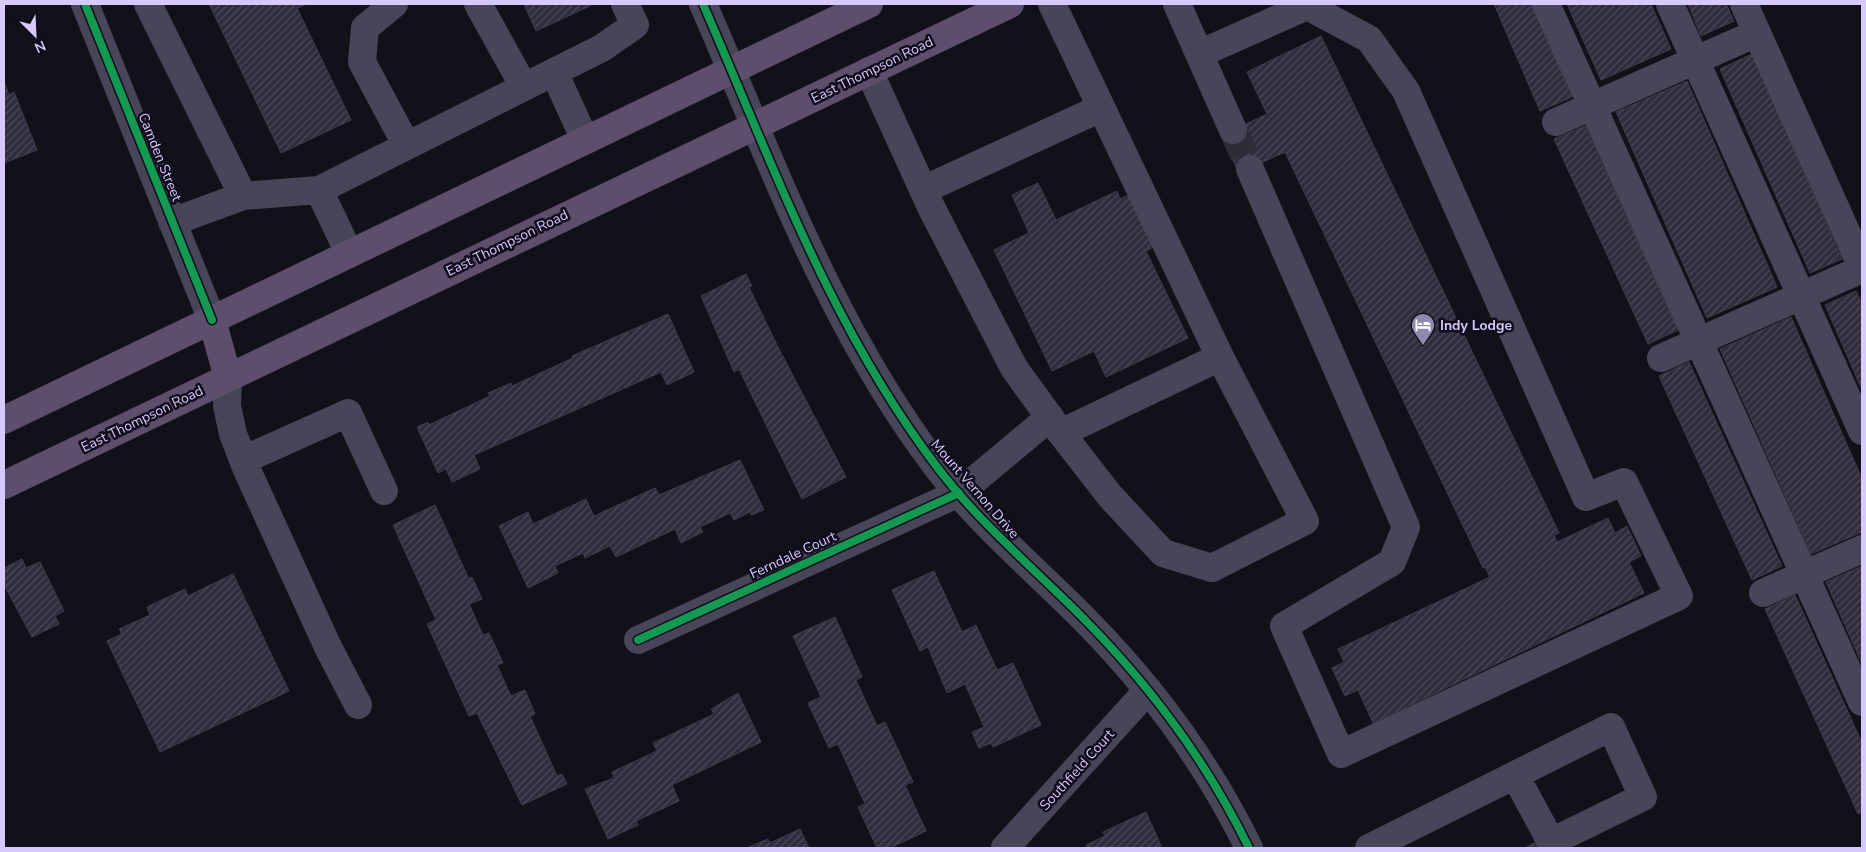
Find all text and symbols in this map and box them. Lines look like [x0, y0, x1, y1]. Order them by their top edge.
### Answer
north arrow [10, 10, 60, 60]
street label: East Thompson Road [808, 32, 936, 108]
text: N [31, 36, 49, 57]
street label: Camden Street [134, 110, 186, 204]
street label: East Thompson Road [443, 205, 571, 281]
hotel icon: Indy Lodge [1410, 312, 1436, 346]
place label: Indy Lodge [1440, 316, 1512, 335]
street label: East Thompson Road [78, 381, 206, 457]
street label: Mount Vernon Drive [927, 435, 1023, 543]
street label: Ferndale Court [747, 527, 839, 583]
street label: Southfield Court [1035, 725, 1119, 815]

